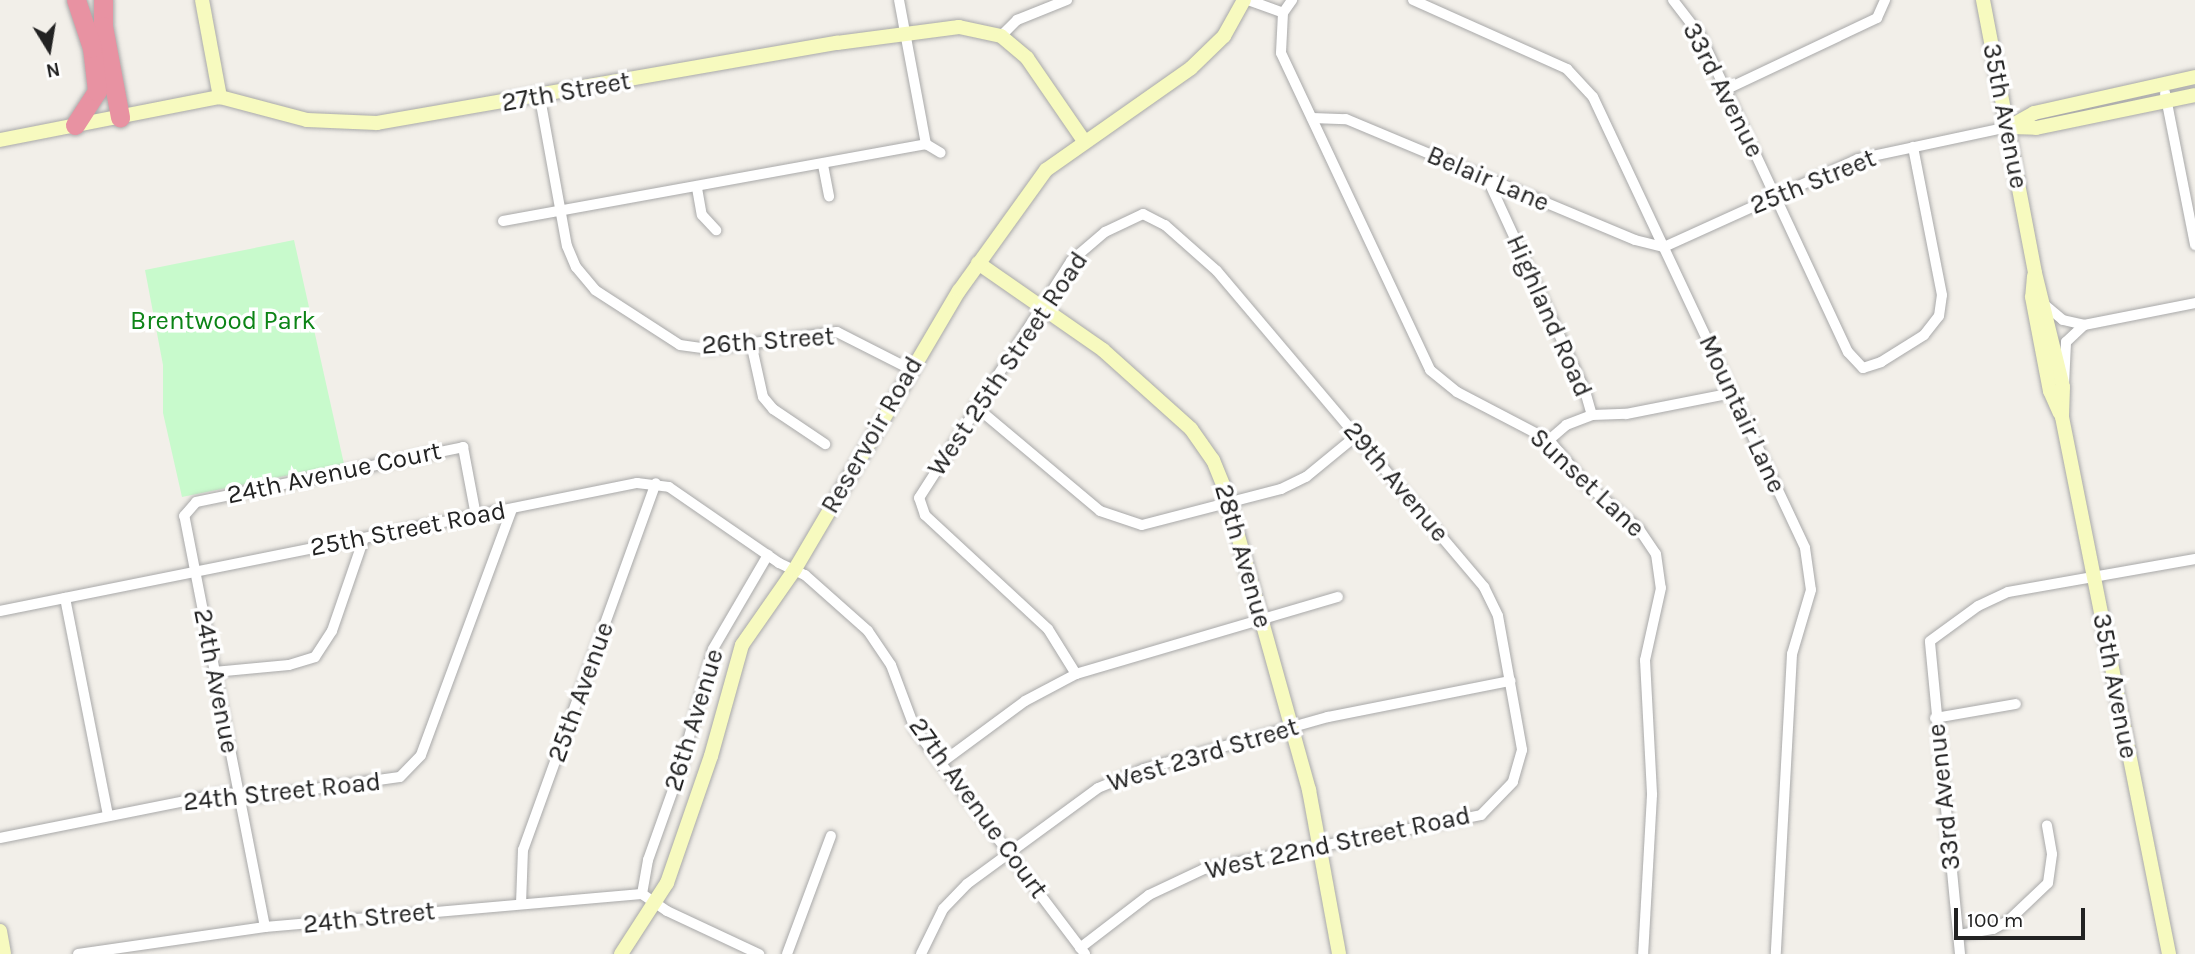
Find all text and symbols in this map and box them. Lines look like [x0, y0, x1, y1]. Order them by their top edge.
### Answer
north arrow [14, 14, 84, 84]
street label: 33rd Avenue [1676, 17, 1770, 163]
street label: 35th Avenue [1976, 41, 2034, 191]
text: N [44, 58, 62, 82]
street label: 27th Street [499, 65, 633, 119]
street label: Belair Lane [1422, 139, 1554, 219]
street label: 25th Street [1746, 143, 1880, 221]
street label: Highland Road [1499, 230, 1599, 402]
street label: West 25th Street Road [921, 246, 1095, 482]
park label: Brentwood Park [130, 305, 316, 337]
street label: 26th Street [701, 321, 835, 361]
street label: Mountair Lane [1692, 330, 1792, 498]
street label: Reservoir Road [814, 351, 930, 519]
street label: 29th Avenue [1337, 416, 1455, 548]
street label: Sunset Lane [1523, 422, 1651, 544]
street label: 24th Avenue Court [224, 435, 444, 511]
street label: 28th Avenue [1208, 480, 1278, 632]
street label: 25th Street Road [307, 495, 509, 563]
street label: 24th Avenue [187, 606, 245, 756]
street label: 35th Avenue [2086, 611, 2144, 761]
street label: 25th Avenue [541, 618, 621, 766]
street label: 26th Avenue [658, 645, 730, 795]
street label: West 23rd Street [1104, 711, 1302, 799]
street label: 27th Avenue Court [902, 712, 1054, 904]
street label: 33rd Avenue [1921, 722, 1967, 872]
street label: 24th Street Road [182, 766, 382, 818]
street label: West 22nd Street Road [1203, 800, 1473, 886]
scale bar [1957, 894, 2088, 938]
street label: 24th Street [301, 896, 437, 940]
text: 100 m [1967, 908, 2024, 932]

